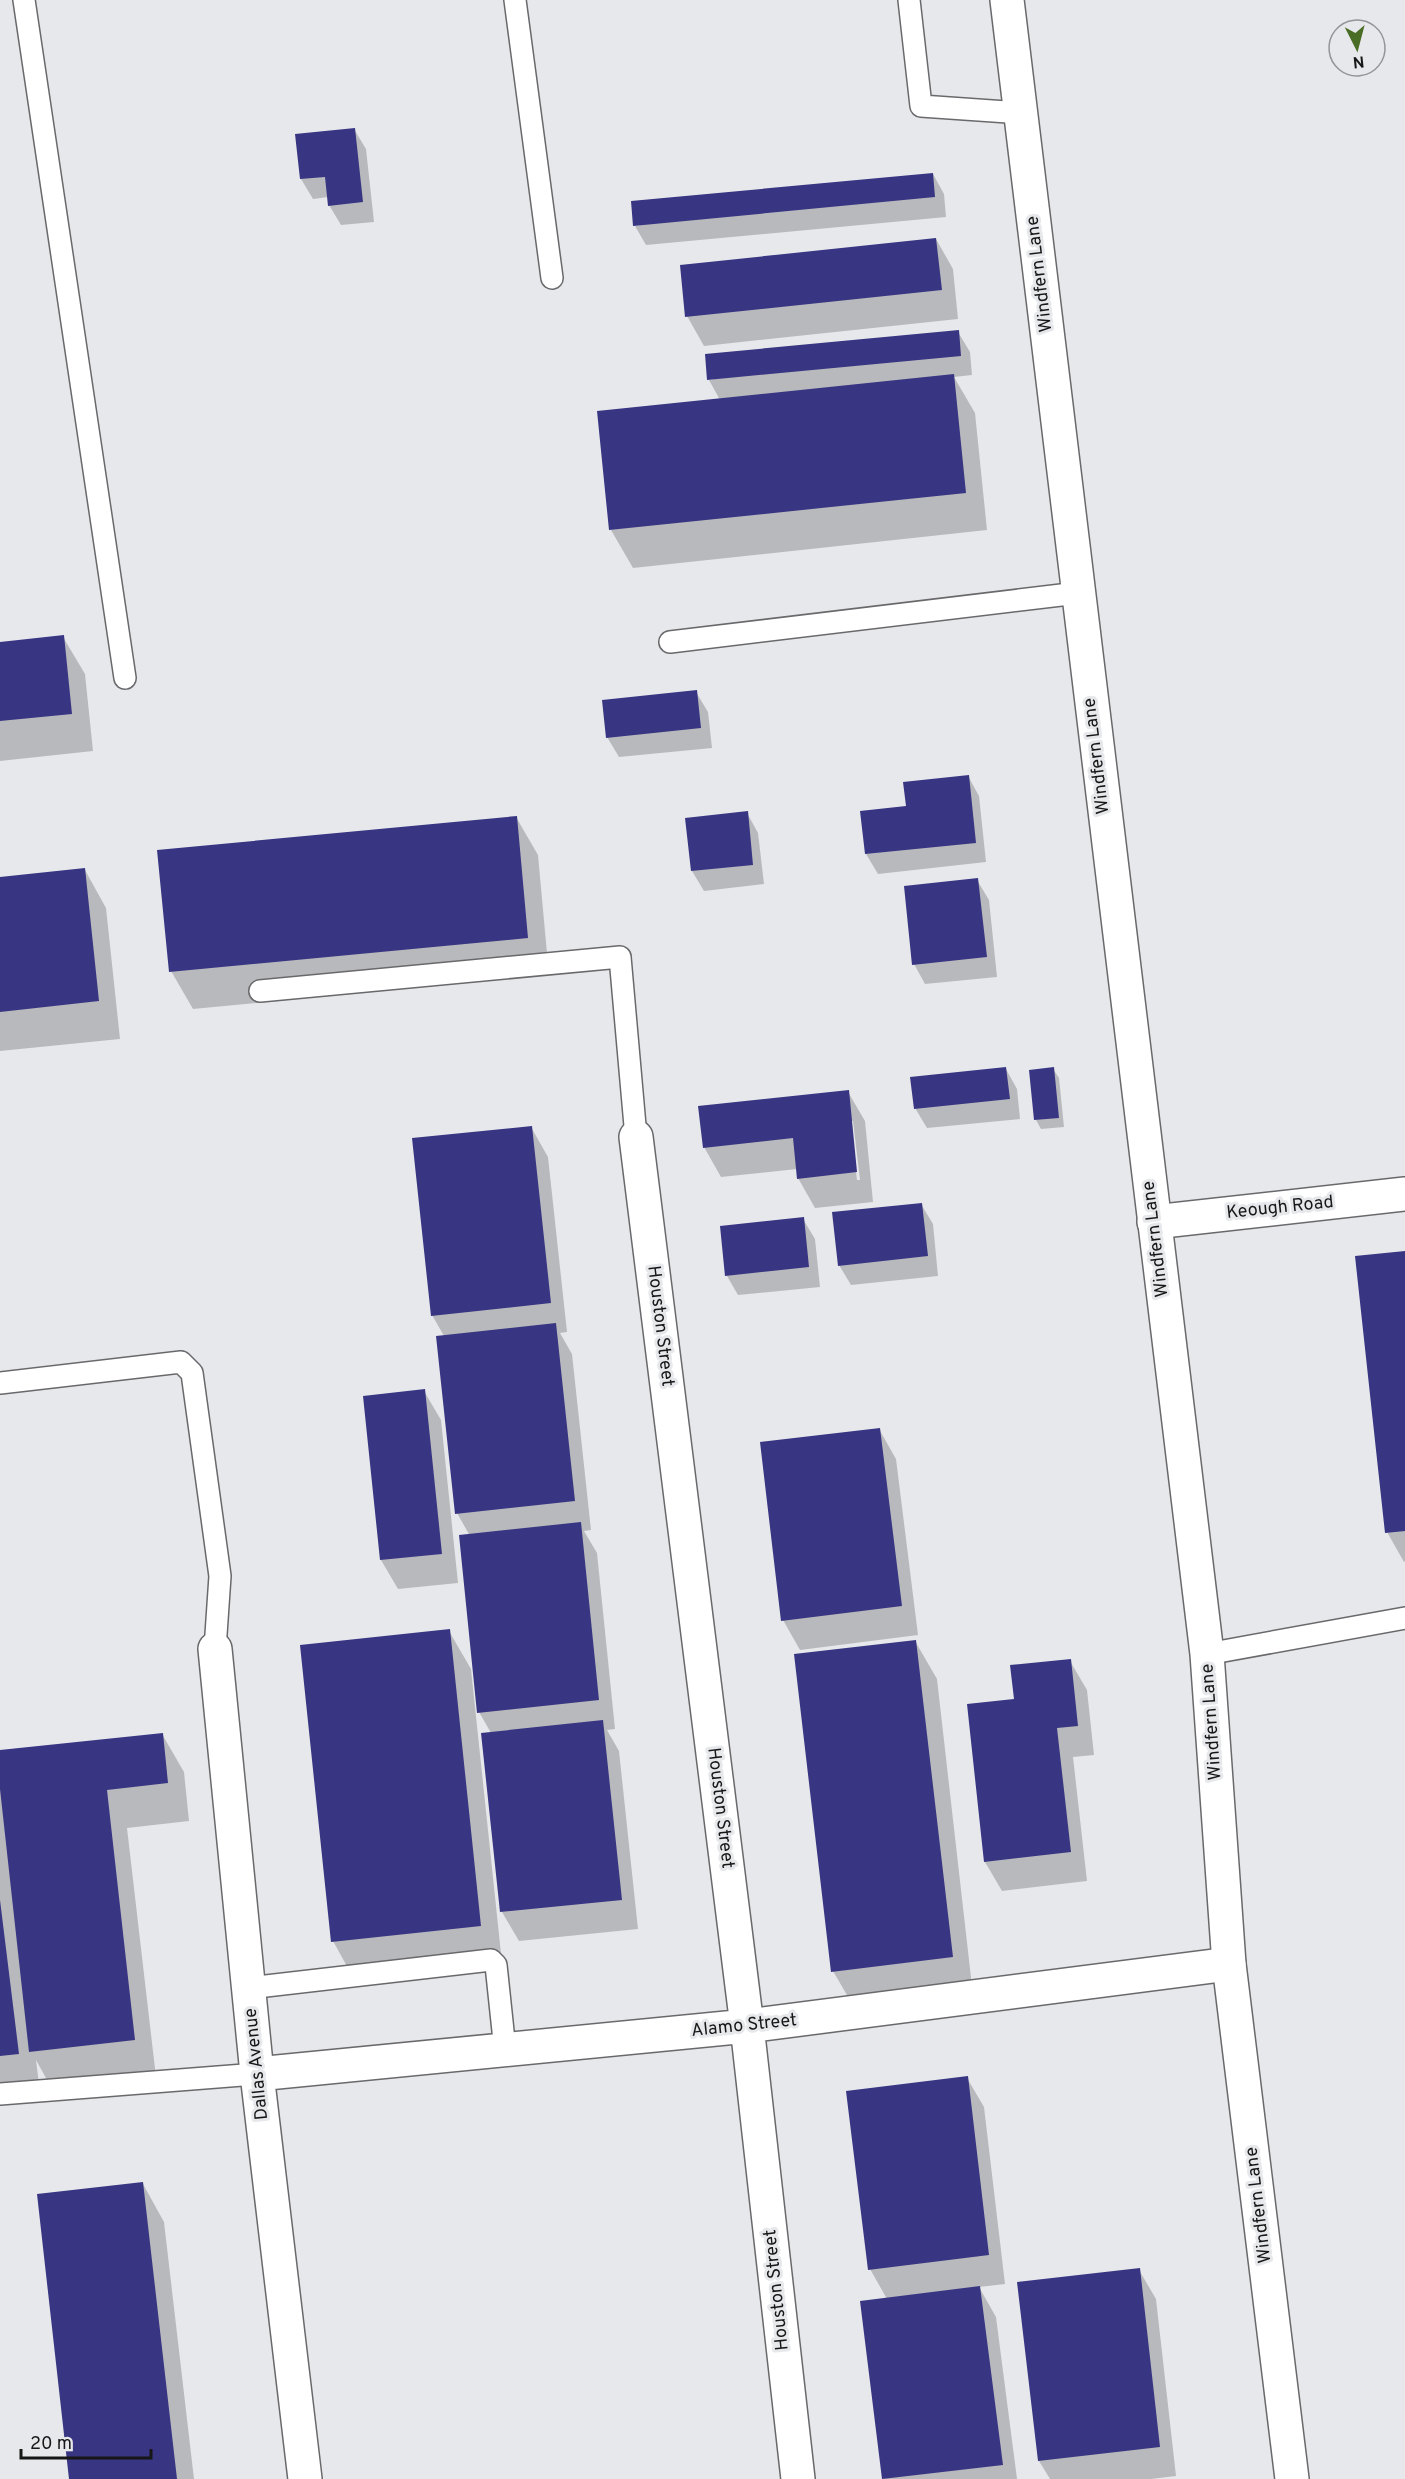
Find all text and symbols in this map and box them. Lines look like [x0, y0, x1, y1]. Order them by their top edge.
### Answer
north arrow [1327, 18, 1387, 78]
text: N [1352, 50, 1365, 71]
street label: Windfern Lane [1021, 215, 1059, 333]
street label: Windfern Lane [1078, 697, 1116, 815]
street label: Windfern Lane [1137, 1180, 1175, 1298]
street label: Keough Road [1225, 1191, 1335, 1225]
street label: Houston Street [641, 1264, 679, 1388]
street label: Windfern Lane [1196, 1663, 1228, 1781]
street label: Houston Street [701, 1746, 739, 1870]
street label: Dallas Avenue [240, 2007, 274, 2121]
street label: Alamo Street [690, 2009, 798, 2043]
street label: Windfern Lane [1240, 2146, 1278, 2264]
street label: Houston Street [759, 2228, 795, 2352]
scale bar [21, 2422, 152, 2460]
text: 20 m [30, 2433, 72, 2456]

